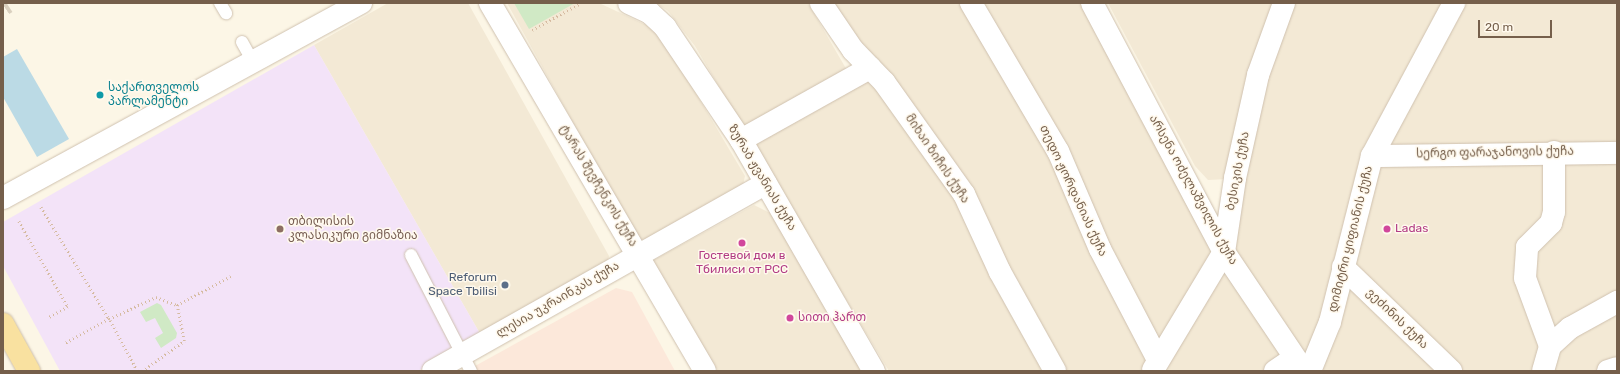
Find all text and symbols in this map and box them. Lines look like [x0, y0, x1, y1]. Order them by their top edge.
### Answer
scale bar [1480, 12, 1554, 38]
text: 20 m [1485, 20, 1513, 34]
place label: საქართველოს პარლამენტი [108, 81, 199, 109]
marker: საქართველოს პარლამენტი [95, 90, 105, 100]
street label: მიხაი ზიჩის ქუჩა [902, 112, 972, 206]
street label: არსენა ოძელაშვილის ქუჩა [1146, 112, 1240, 268]
street label: ტარას შევჩენკოს ქუჩა [556, 123, 640, 249]
street label: ზურაბ ჟვანიას ქუჩა [725, 123, 799, 233]
street label: თედო ჟორდანიას ქუჩა [1036, 123, 1110, 259]
street label: ბესიკის ქუჩა [1223, 130, 1253, 212]
street label: სერგო ფარაჯანოვის ქუჩა [1416, 144, 1574, 162]
street label: დიმიტრი ყიფიანის ქუჩა [1326, 164, 1376, 314]
place label: თბილისის კლასიკური გიმნაზია [288, 215, 418, 243]
place label: Ladas [1395, 222, 1428, 236]
marker: თბილისის კლასიკური გიმნაზია [275, 224, 285, 234]
marker: Ladas [1382, 224, 1392, 234]
marker: Гостевой дом в Тбилиси от РСС [737, 238, 747, 248]
place label: Гостевой дом в Тбилиси от РСС [696, 249, 788, 277]
street label: ლესია უკრაინკას ქუჩა [494, 259, 622, 341]
place label: Reforum Space Tbilisi [428, 271, 497, 299]
marker: Reforum Space Tbilisi [500, 280, 510, 290]
street label: ვეძინის ქუჩა [1363, 286, 1431, 352]
place label: სითი ჰართ [798, 311, 866, 325]
marker: სითი ჰართ [785, 313, 795, 323]

